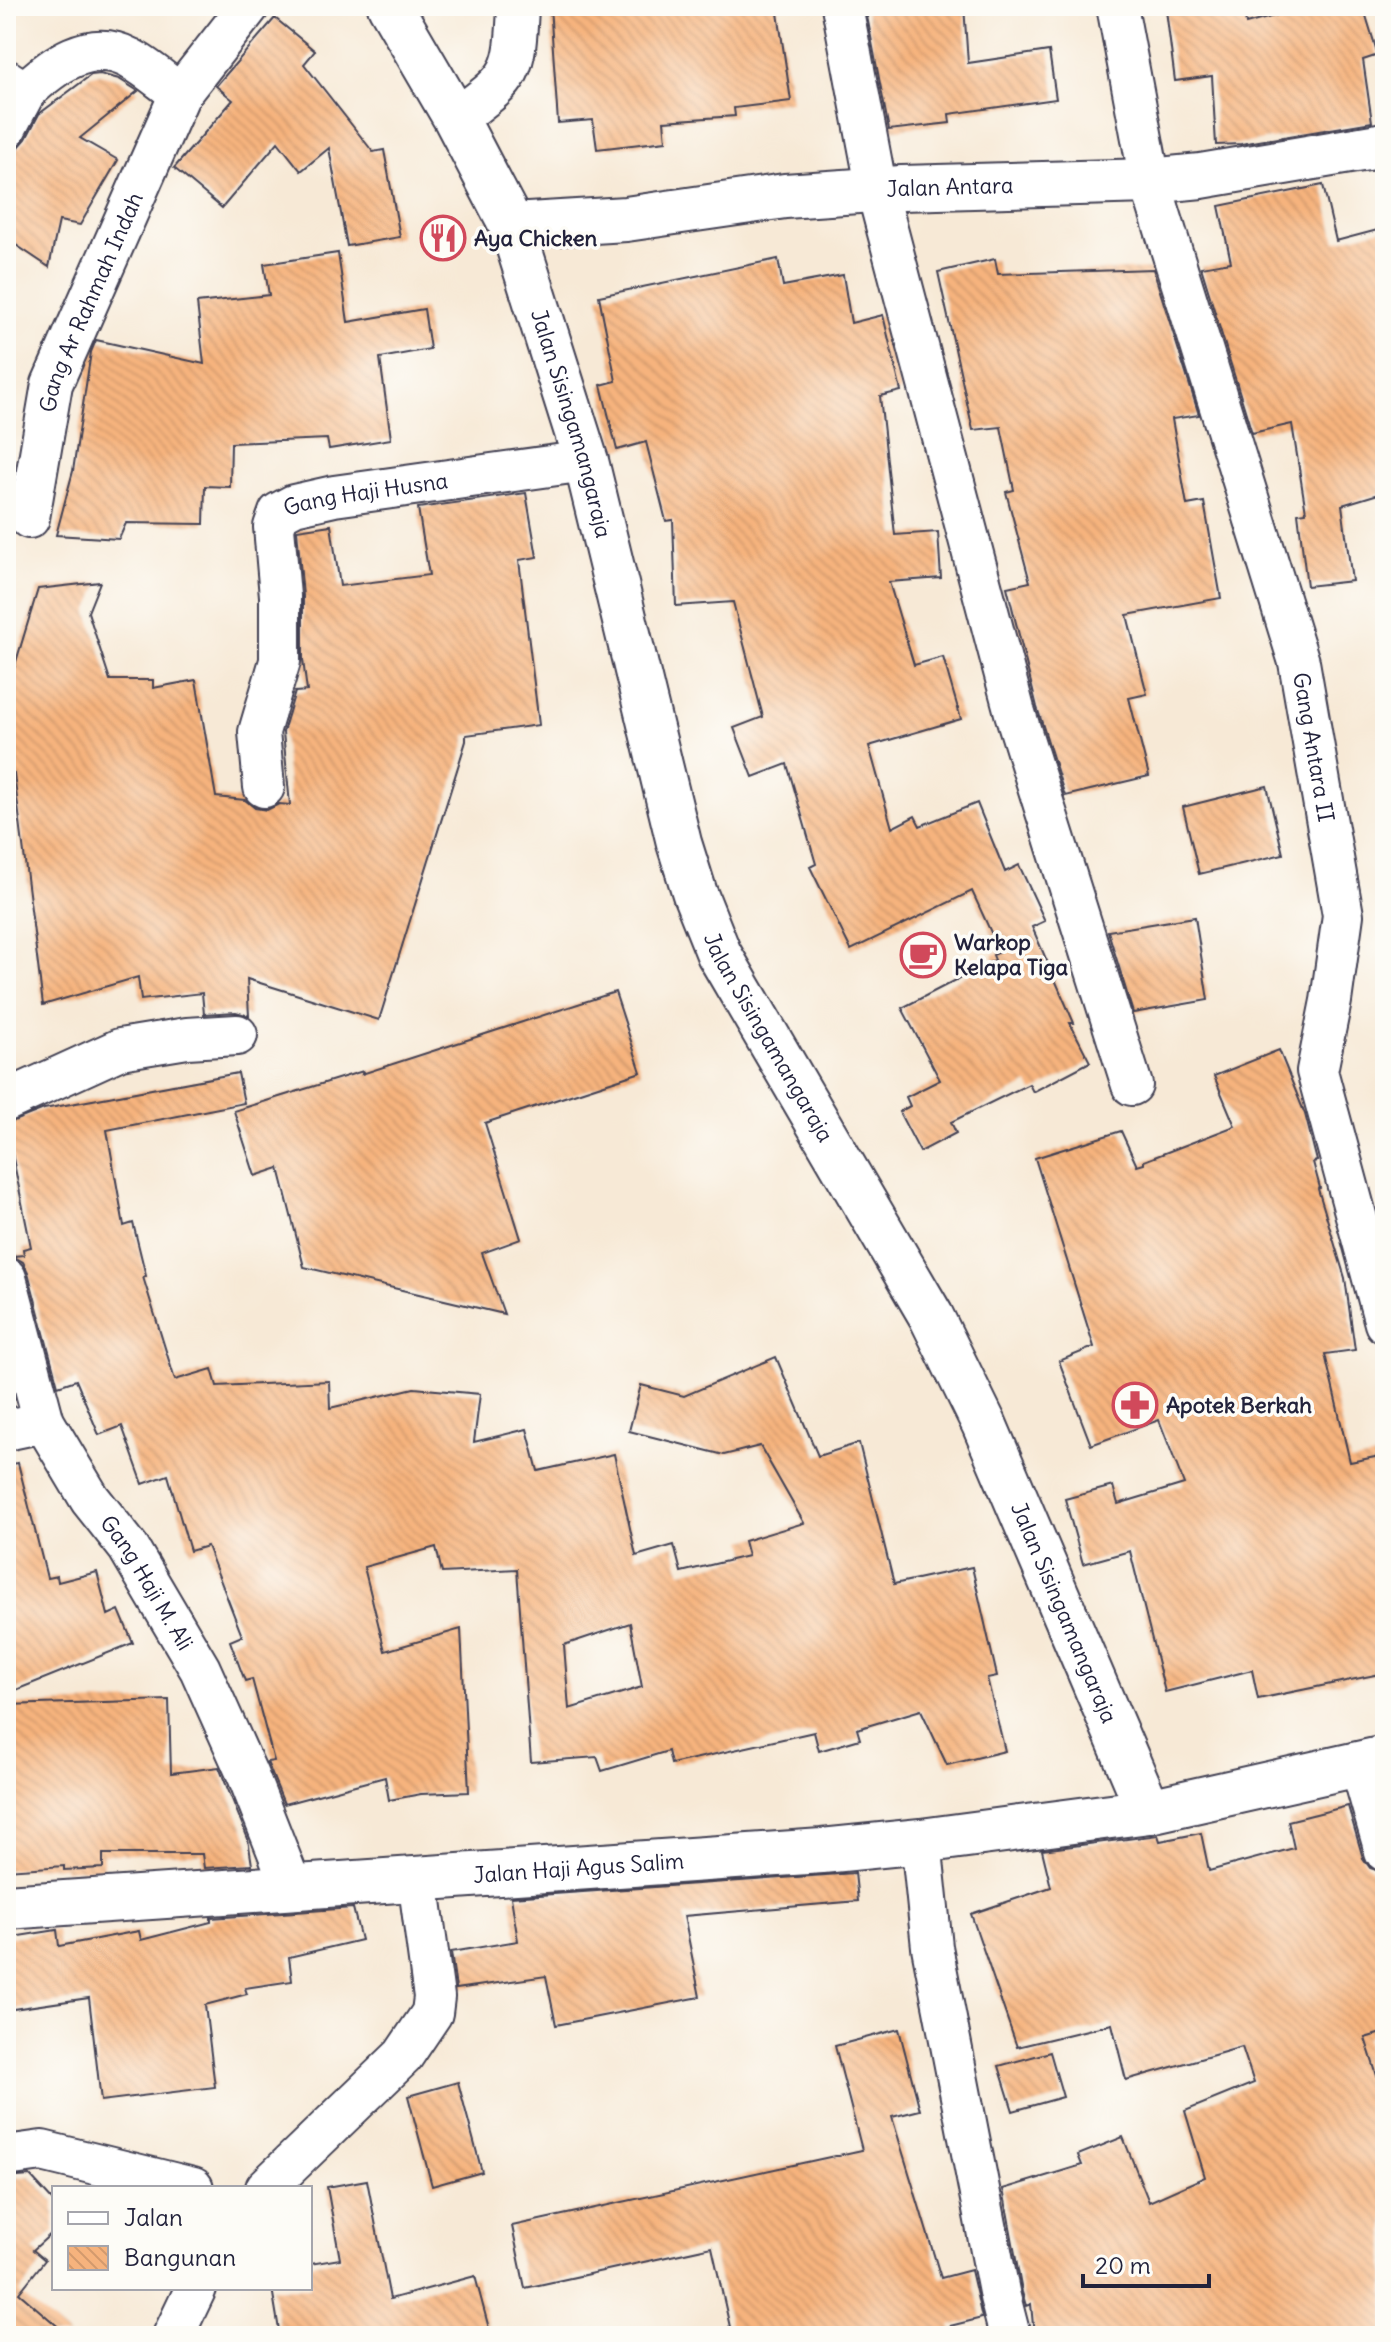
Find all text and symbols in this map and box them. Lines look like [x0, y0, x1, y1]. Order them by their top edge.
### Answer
street label: Jalan Antara [885, 171, 1014, 203]
street label: Gang Ar Rahmah Indah [33, 188, 149, 414]
restaurant icon: Aya Chicken [419, 214, 467, 262]
place label: Aya Chicken [474, 224, 598, 252]
street label: Jalan Sisingamangaraja [525, 306, 618, 541]
street label: Gang Haji Husna [278, 466, 450, 522]
street label: Gang Antara II [1287, 670, 1341, 824]
place label: Warkop Kelapa Tiga [954, 928, 1068, 981]
street label: Jalan Sisingamangaraja [698, 929, 840, 1147]
cafe icon: Warkop Kelapa Tiga [899, 931, 947, 979]
pharmacy icon: Apotek Berkah [1111, 1381, 1159, 1429]
place label: Apotek Berkah [1166, 1391, 1312, 1419]
street label: Jalan Sisingamangaraja [1005, 1498, 1124, 1727]
street label: Gang Haji M. Ali [94, 1509, 200, 1655]
street label: Jalan Haji Agus Salim [472, 1847, 685, 1889]
legend [52, 2186, 312, 2290]
text: Jalan [124, 2202, 183, 2232]
scale bar [1083, 2238, 1209, 2288]
text: Bangunan [124, 2242, 236, 2272]
text: 20 m [1095, 2250, 1151, 2280]

